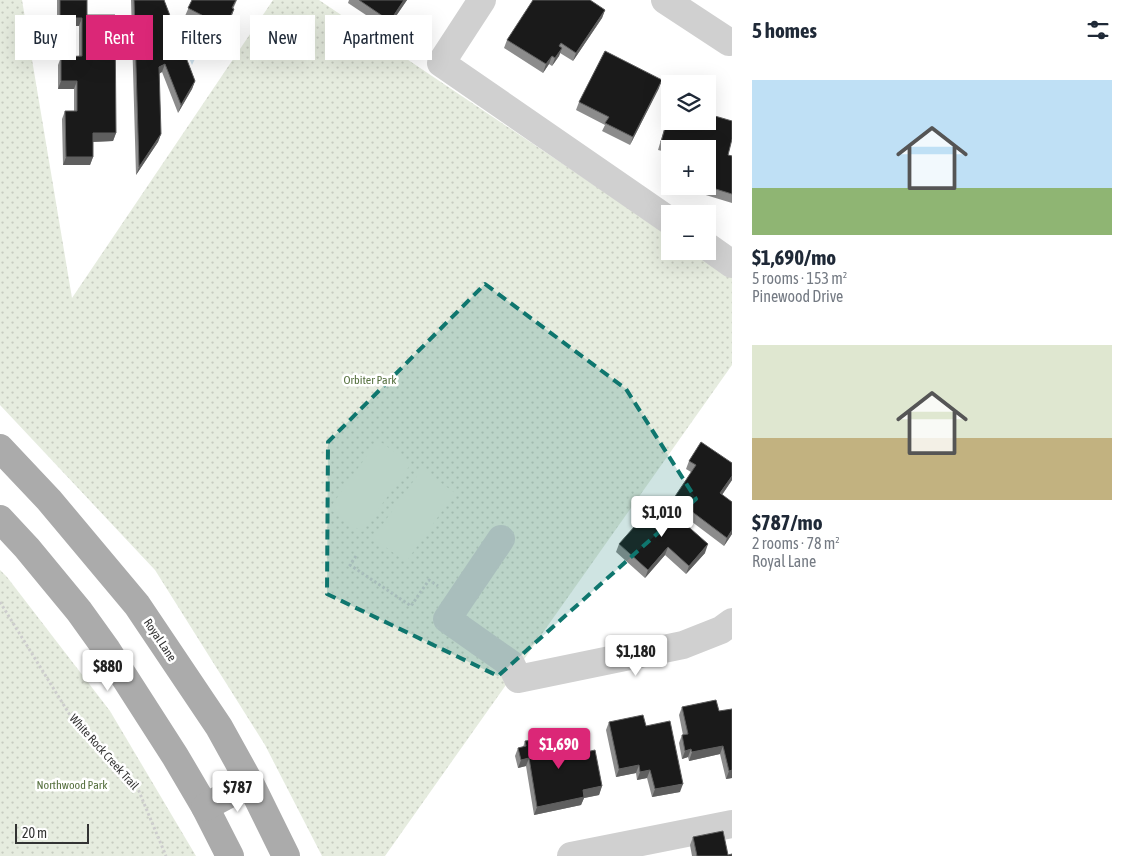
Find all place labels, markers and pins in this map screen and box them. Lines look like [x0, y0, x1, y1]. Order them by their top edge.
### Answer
pin: $1,010 [621, 496, 703, 538]
pin: $1,180 [595, 634, 677, 677]
pin: $880 [78, 650, 138, 692]
pin: $1,690 [518, 728, 600, 770]
pin: $787 [208, 770, 268, 813]

